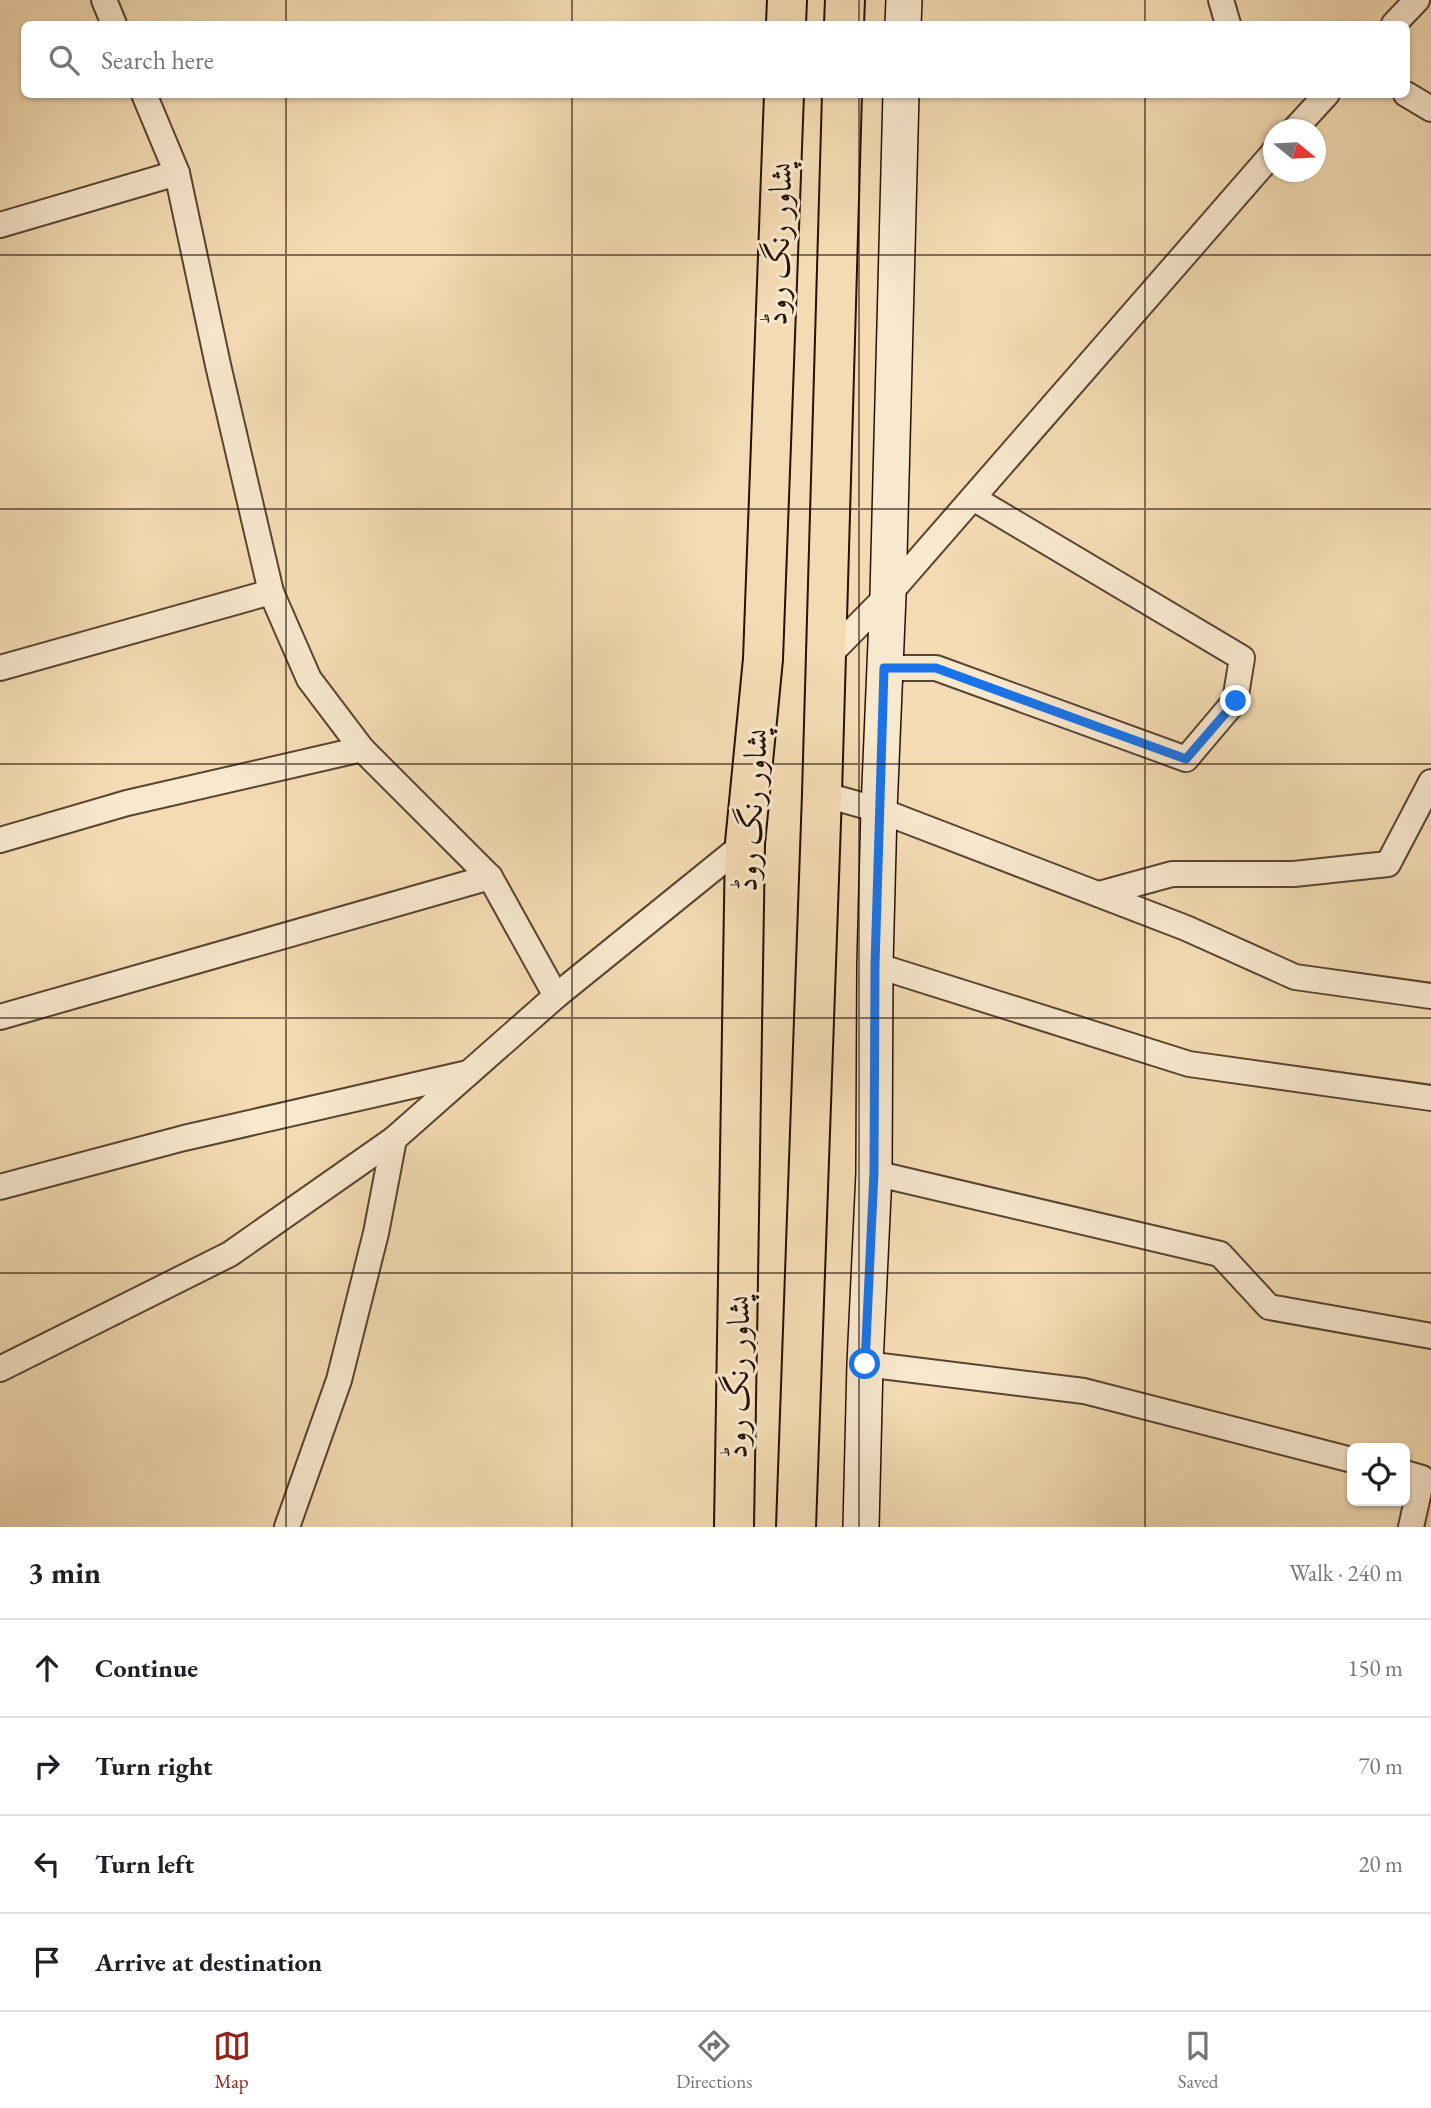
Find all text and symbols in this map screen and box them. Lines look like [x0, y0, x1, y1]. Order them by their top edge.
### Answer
search box [21, 21, 1410, 98]
icon: search [45, 41, 83, 79]
text: Search here [101, 43, 214, 77]
north arrow [1263, 119, 1326, 182]
street label: پشاور رنگ روڈ [754, 160, 803, 326]
route end [1220, 685, 1251, 716]
street label: پشاور رنگ روڈ [724, 725, 779, 893]
street label: پشاور رنگ روڈ [715, 1293, 760, 1459]
route start [849, 1348, 880, 1379]
map controls [1347, 1443, 1410, 1506]
button: locate [1347, 1443, 1410, 1506]
text: 3 min [28, 1553, 101, 1592]
text: Walk · 240 m [1289, 1558, 1403, 1588]
icon: ahead [28, 1649, 66, 1687]
text: Continue [95, 1651, 198, 1685]
text: 150 m [1347, 1653, 1403, 1683]
icon: right [28, 1747, 66, 1785]
text: Turn right [95, 1749, 213, 1783]
text: 70 m [1358, 1751, 1403, 1781]
icon: left [28, 1845, 66, 1883]
text: Turn left [95, 1847, 194, 1881]
text: 20 m [1358, 1849, 1403, 1879]
icon: arrive [28, 1943, 66, 1981]
text: Arrive at destination [95, 1945, 322, 1979]
tab: Map [213, 2027, 251, 2094]
tab: Directions [676, 2027, 752, 2094]
tab: Saved [1178, 2027, 1218, 2094]

